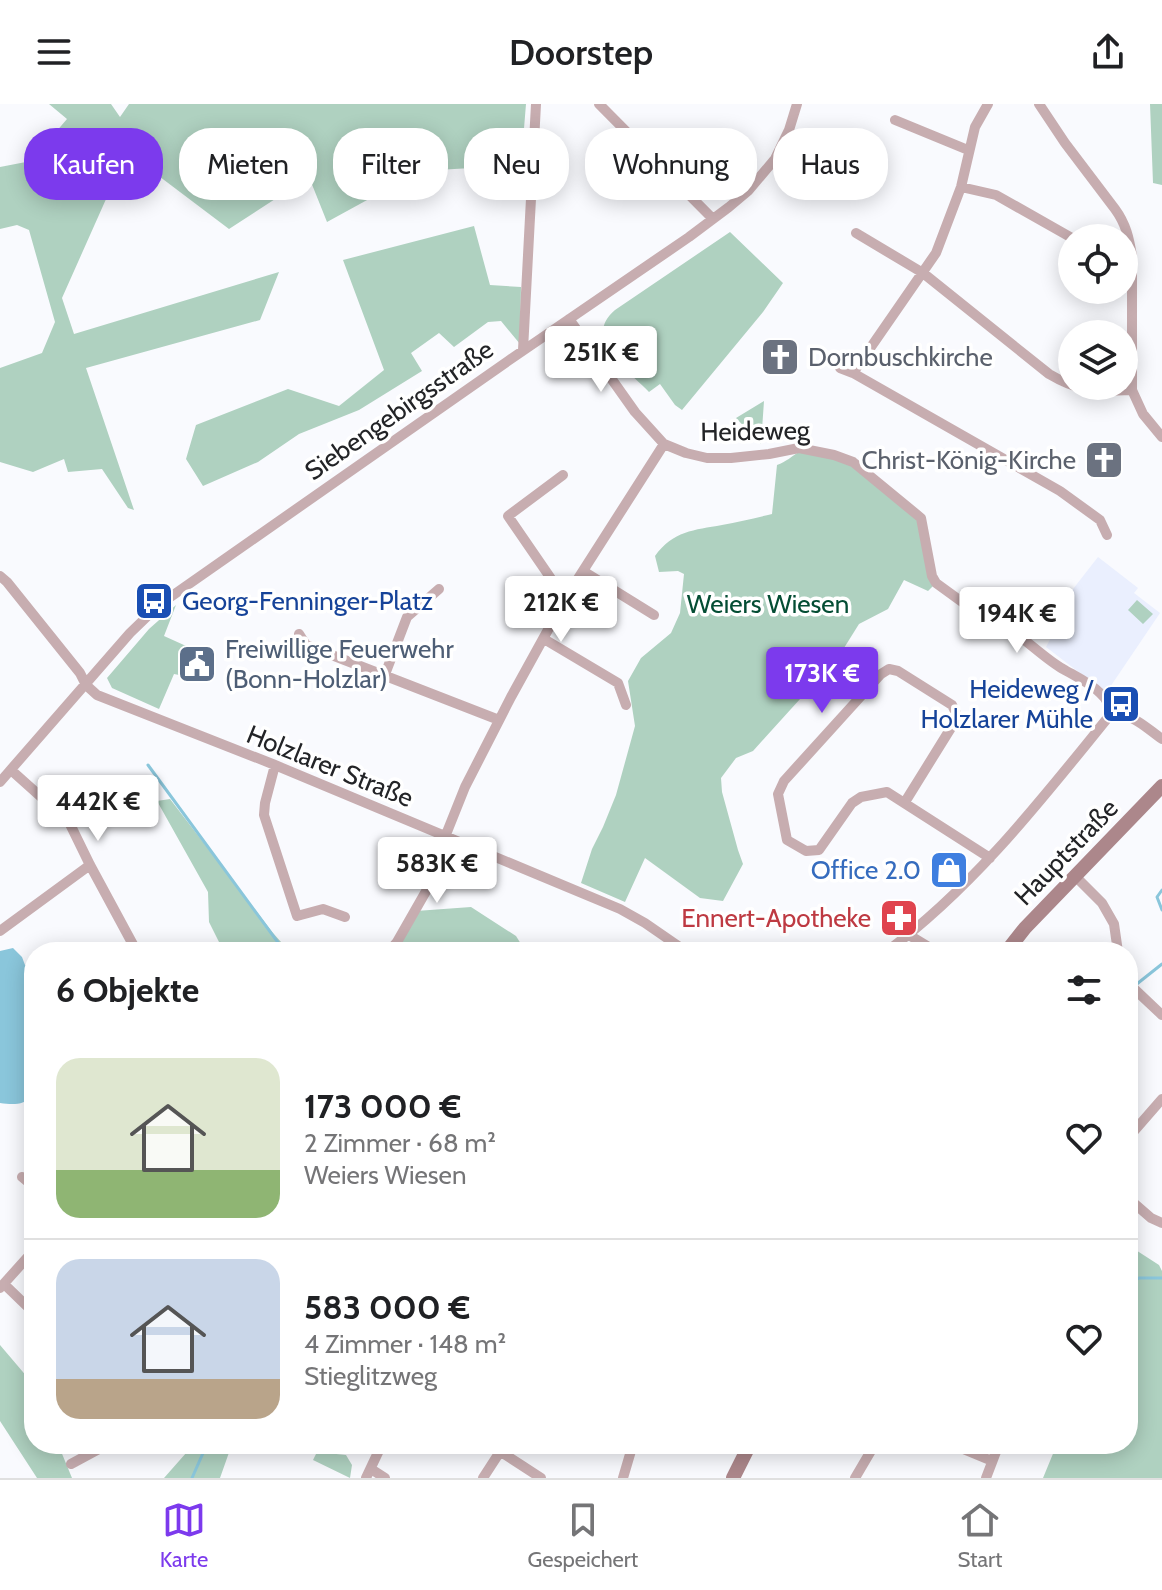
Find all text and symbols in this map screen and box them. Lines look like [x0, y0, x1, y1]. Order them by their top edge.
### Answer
icon: menu [32, 30, 76, 74]
text: Doorstep [509, 30, 653, 74]
icon: share [1086, 30, 1130, 74]
chip: Kaufen [24, 128, 163, 200]
chip: Mieten [179, 128, 317, 200]
chip: Filter [333, 128, 448, 200]
chip: Neu [464, 128, 569, 200]
chip: Wohnung [585, 128, 757, 200]
chip: Haus [773, 128, 888, 200]
map controls [1058, 224, 1138, 400]
button: locate [1058, 224, 1138, 304]
button: layers [1058, 320, 1138, 400]
pin: 251K € [536, 326, 666, 394]
street label: Siebengebirgsstraße [299, 333, 499, 487]
text: 251K € [563, 336, 639, 368]
church icon: Dornbuschkirche [759, 336, 801, 378]
place label: Dornbuschkirche [808, 341, 993, 373]
street label: Heideweg [700, 414, 811, 448]
church icon: Christ-König-Kirche [1083, 439, 1125, 481]
place label: Christ-König-Kirche [862, 444, 1076, 476]
pin: 212K € [496, 576, 626, 644]
bus stop icon: Georg-Fenninger-Platz [133, 580, 175, 622]
place label: Georg-Fenninger-Platz [182, 585, 433, 617]
text: 212K € [523, 586, 599, 618]
pin: 194K € [952, 587, 1082, 655]
park label: Weiers Wiesen [687, 588, 849, 620]
text: 194K € [977, 597, 1057, 629]
place label: Freiwillige Feuerwehr (Bonn-Holzlar) [225, 633, 454, 695]
public building icon: Freiwillige Feuerwehr (Bonn-Holzlar) [176, 643, 218, 685]
pin: 173K € [757, 647, 887, 715]
text: 173K € [784, 657, 860, 689]
place label: Heideweg / Holzlarer Mühle [921, 673, 1095, 735]
bus stop icon: Heideweg / Holzlarer Mühle [1100, 683, 1142, 725]
street label: Holzlarer Straße [242, 718, 418, 814]
pin: 442K € [33, 775, 163, 843]
text: 442K € [56, 785, 140, 817]
street label: Hauptstraße [1007, 792, 1125, 912]
pin: 583K € [372, 837, 502, 905]
text: 583K € [396, 847, 478, 879]
shop icon: Office 2.0 [928, 849, 970, 891]
place label: Office 2.0 [811, 854, 921, 886]
pharmacy icon: Ennert-Apotheke [878, 897, 920, 939]
place label: Ennert-Apotheke [681, 902, 871, 934]
icon: filters [1062, 968, 1106, 1012]
text: 6 Objekte [56, 969, 199, 1011]
text: 173 000 € [304, 1085, 461, 1127]
icon: home [120, 1090, 216, 1186]
icon: heart [1062, 1116, 1106, 1160]
text: 2 Zimmer · 68 m² [304, 1127, 496, 1159]
text: Weiers Wiesen [304, 1159, 466, 1191]
text: 583 000 € [304, 1286, 470, 1328]
icon: home [120, 1291, 216, 1387]
icon: heart [1062, 1317, 1106, 1361]
text: 4 Zimmer · 148 m² [304, 1328, 506, 1360]
text: Stieglitzweg [304, 1360, 437, 1392]
tab: Karte [160, 1498, 208, 1573]
tab: Gespeichert [527, 1498, 638, 1573]
tab: Start [958, 1498, 1002, 1573]

